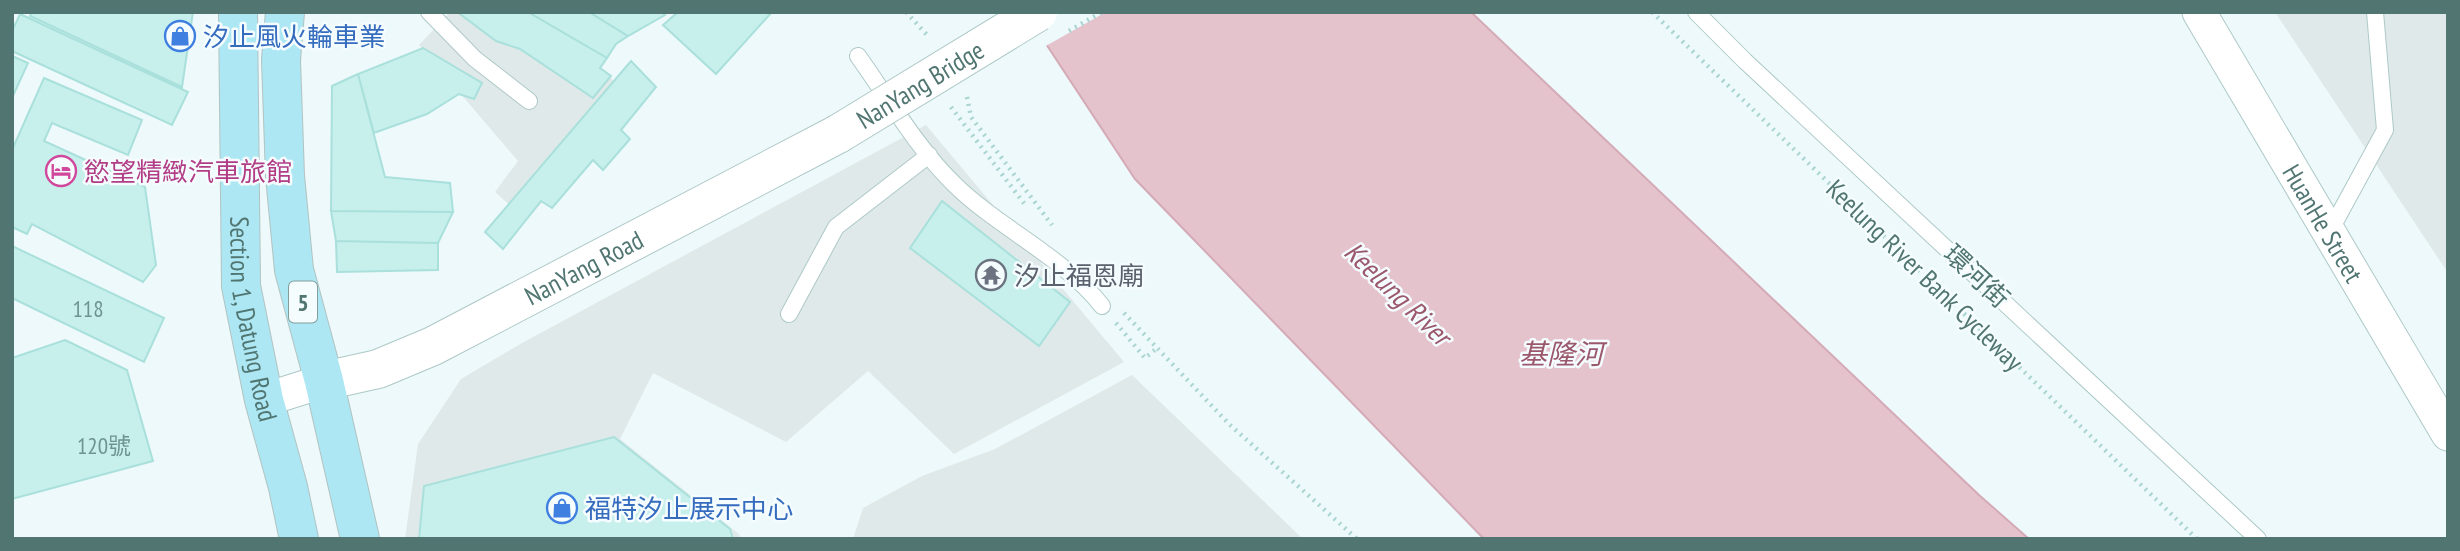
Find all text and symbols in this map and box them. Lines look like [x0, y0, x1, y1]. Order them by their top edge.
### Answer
shop icon: 汐止風火輪車業 [163, 19, 197, 53]
place label: 汐止風火輪車業 [203, 20, 385, 53]
street label: NanYang Bridge [850, 33, 990, 135]
hotel icon: 慾望精緻汽車旅館 [44, 154, 78, 188]
place label: 慾望精緻汽車旅館 [84, 155, 292, 188]
street label: HuanHe Street [2276, 158, 2371, 288]
street label: Keelung River Bank Cycleway [1820, 172, 2031, 378]
street label: Section 1, Datung Road [224, 216, 286, 425]
street label: NanYang Road [519, 223, 649, 312]
water label: Keelung River [1337, 233, 1462, 356]
street label: 環河街 [1937, 237, 2017, 315]
temple icon: 汐止福恩廟 [974, 258, 1008, 292]
place label: 汐止福恩廟 [1014, 259, 1144, 292]
road number: 5 [289, 282, 317, 323]
house number: 118 [72, 294, 104, 323]
water label: 基隆河 [1519, 335, 1608, 372]
house number: 120號 [77, 431, 131, 460]
shop icon: 福特汐止展示中心 [545, 491, 579, 525]
place label: 福特汐止展示中心 [585, 492, 793, 525]

